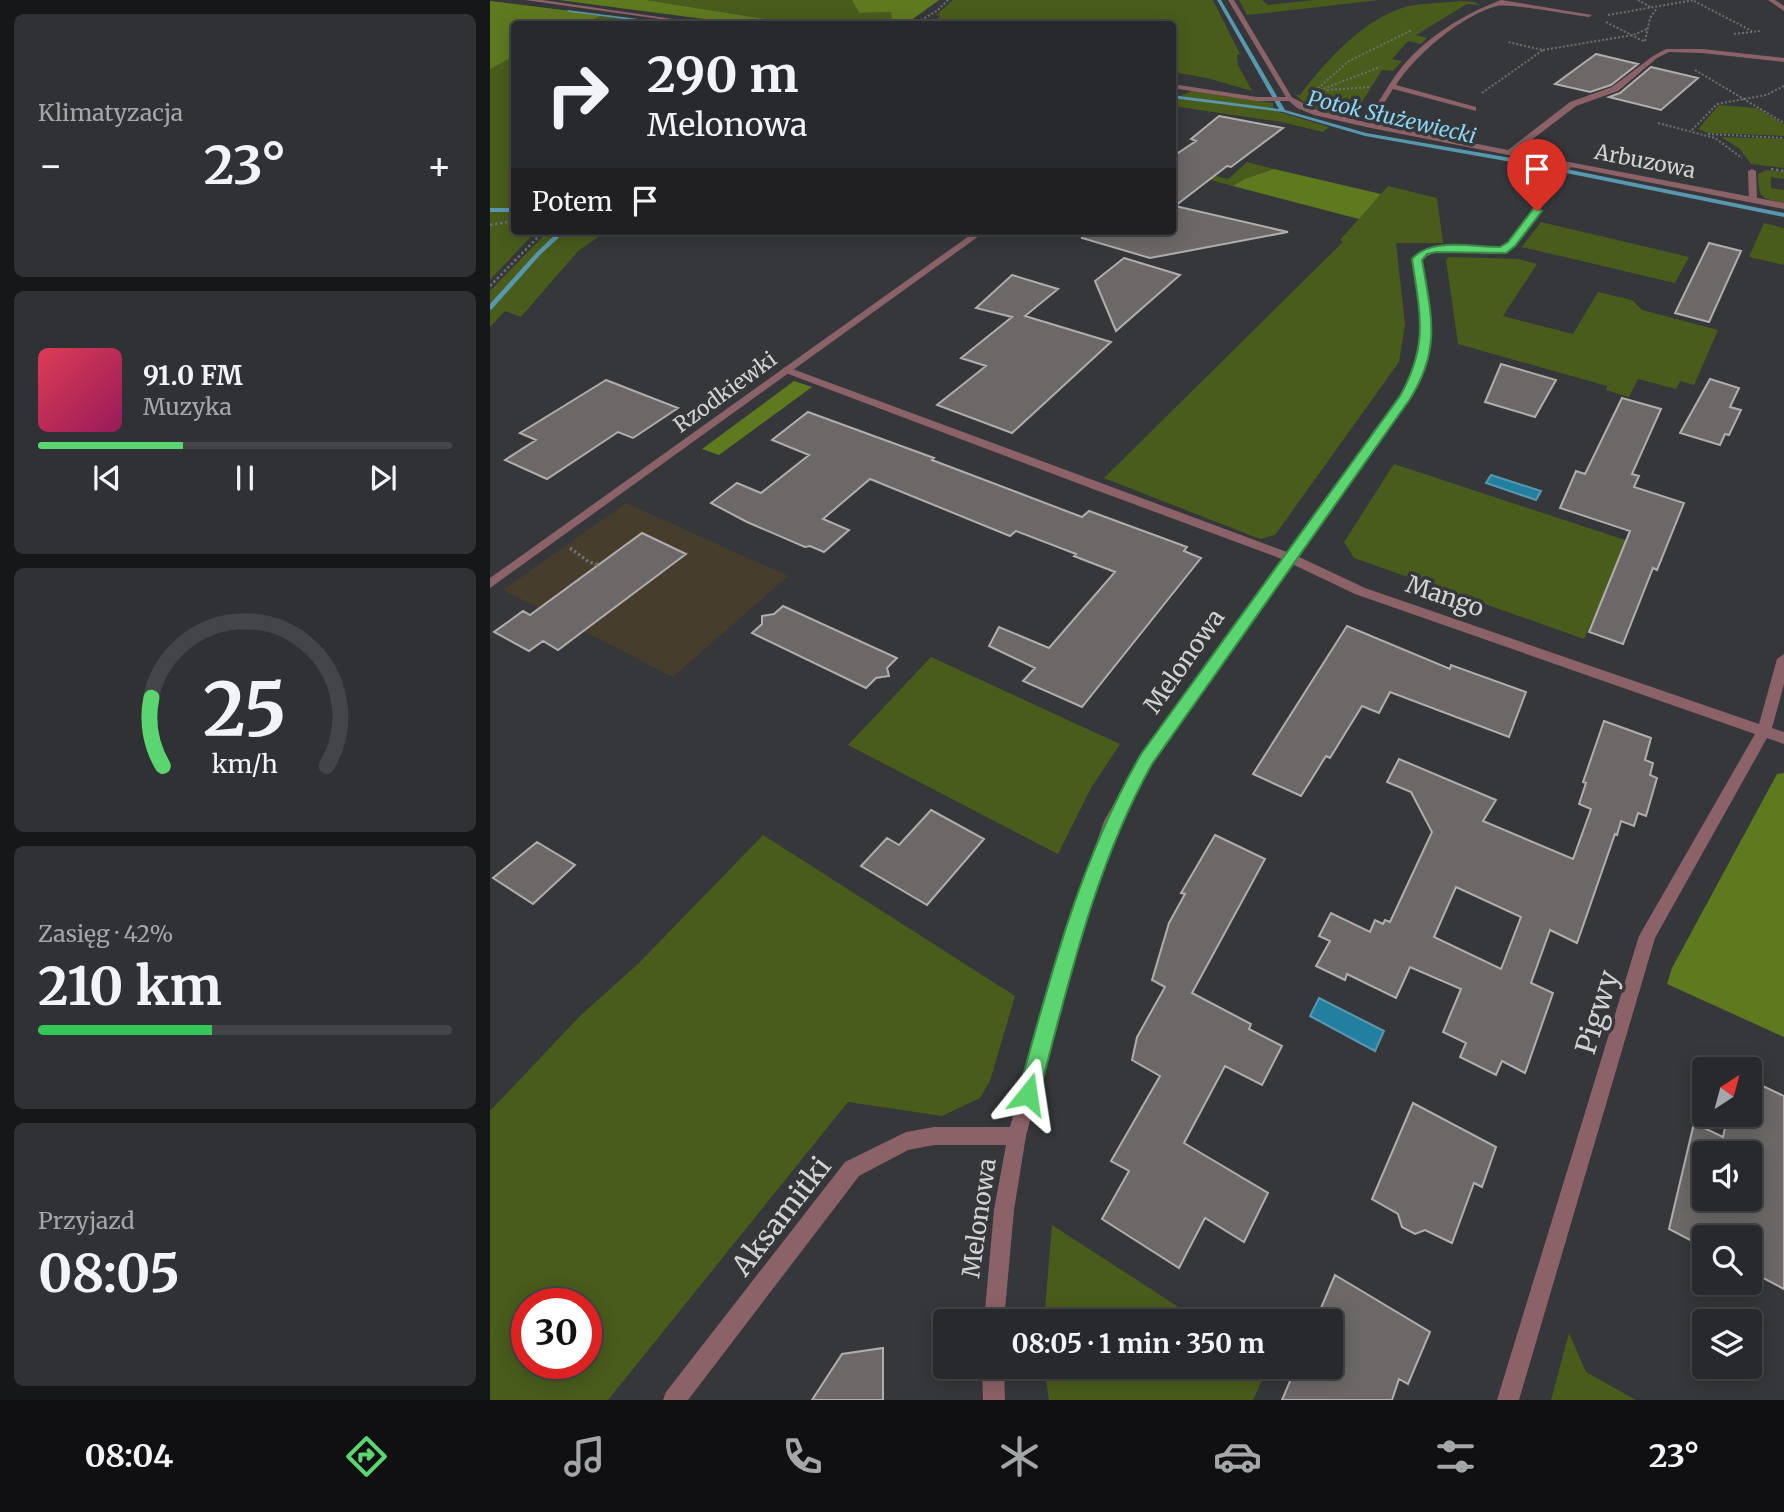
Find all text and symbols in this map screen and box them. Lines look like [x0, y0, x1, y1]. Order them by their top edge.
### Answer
text: 290 m [647, 44, 799, 105]
icon: right [532, 49, 623, 140]
water label: Potok Służewiecki [1305, 85, 1479, 149]
text: Klimatyzacja [38, 98, 183, 127]
text: Melonowa [647, 105, 807, 145]
text: 23° [204, 133, 286, 198]
street label: Arbuzowa [1591, 138, 1698, 184]
pin [1507, 139, 1567, 211]
text: − [38, 142, 63, 189]
text: + [427, 142, 452, 189]
icon: arrive [1518, 150, 1556, 188]
icon: arrive [626, 182, 664, 220]
text: Potem [532, 185, 612, 218]
street label: Rzodkiewki [668, 346, 782, 438]
text: 91.0 FM [143, 359, 243, 392]
text: Muzyka [143, 392, 232, 421]
icon: previous [88, 459, 126, 497]
icon: pause [226, 459, 264, 497]
icon: next [364, 459, 402, 497]
street label: Mango [1402, 568, 1488, 624]
street label: Melonowa [1137, 603, 1231, 719]
text: 25 [203, 664, 287, 756]
text: km/h [212, 748, 278, 780]
text: Zasięg · 42% [38, 919, 173, 948]
text: 210 km [38, 954, 222, 1019]
street label: Pigwy [1567, 965, 1627, 1058]
position arrow [991, 1057, 1065, 1131]
north arrow [1692, 1057, 1762, 1127]
map controls [1692, 1057, 1762, 1379]
button: sound [1692, 1141, 1762, 1211]
street label: Aksamitki [723, 1149, 839, 1283]
street label: Melonowa [955, 1156, 1003, 1280]
text: Przyjazd [38, 1206, 135, 1235]
button: search [1692, 1225, 1762, 1295]
text: 08:05 [38, 1241, 180, 1306]
speed limit sign: 30 [511, 1288, 602, 1379]
button: layers [1692, 1309, 1762, 1379]
text: 08:05 · 1 min · 350 m [1011, 1327, 1265, 1360]
icon: directions [342, 1432, 391, 1481]
icon: music [560, 1432, 609, 1481]
icon: phone [778, 1432, 827, 1481]
icon: climate [995, 1432, 1044, 1481]
icon: car [1213, 1432, 1262, 1481]
icon: filters [1431, 1432, 1480, 1481]
text: 08:04 [84, 1436, 173, 1476]
text: 23° [1649, 1436, 1700, 1476]

